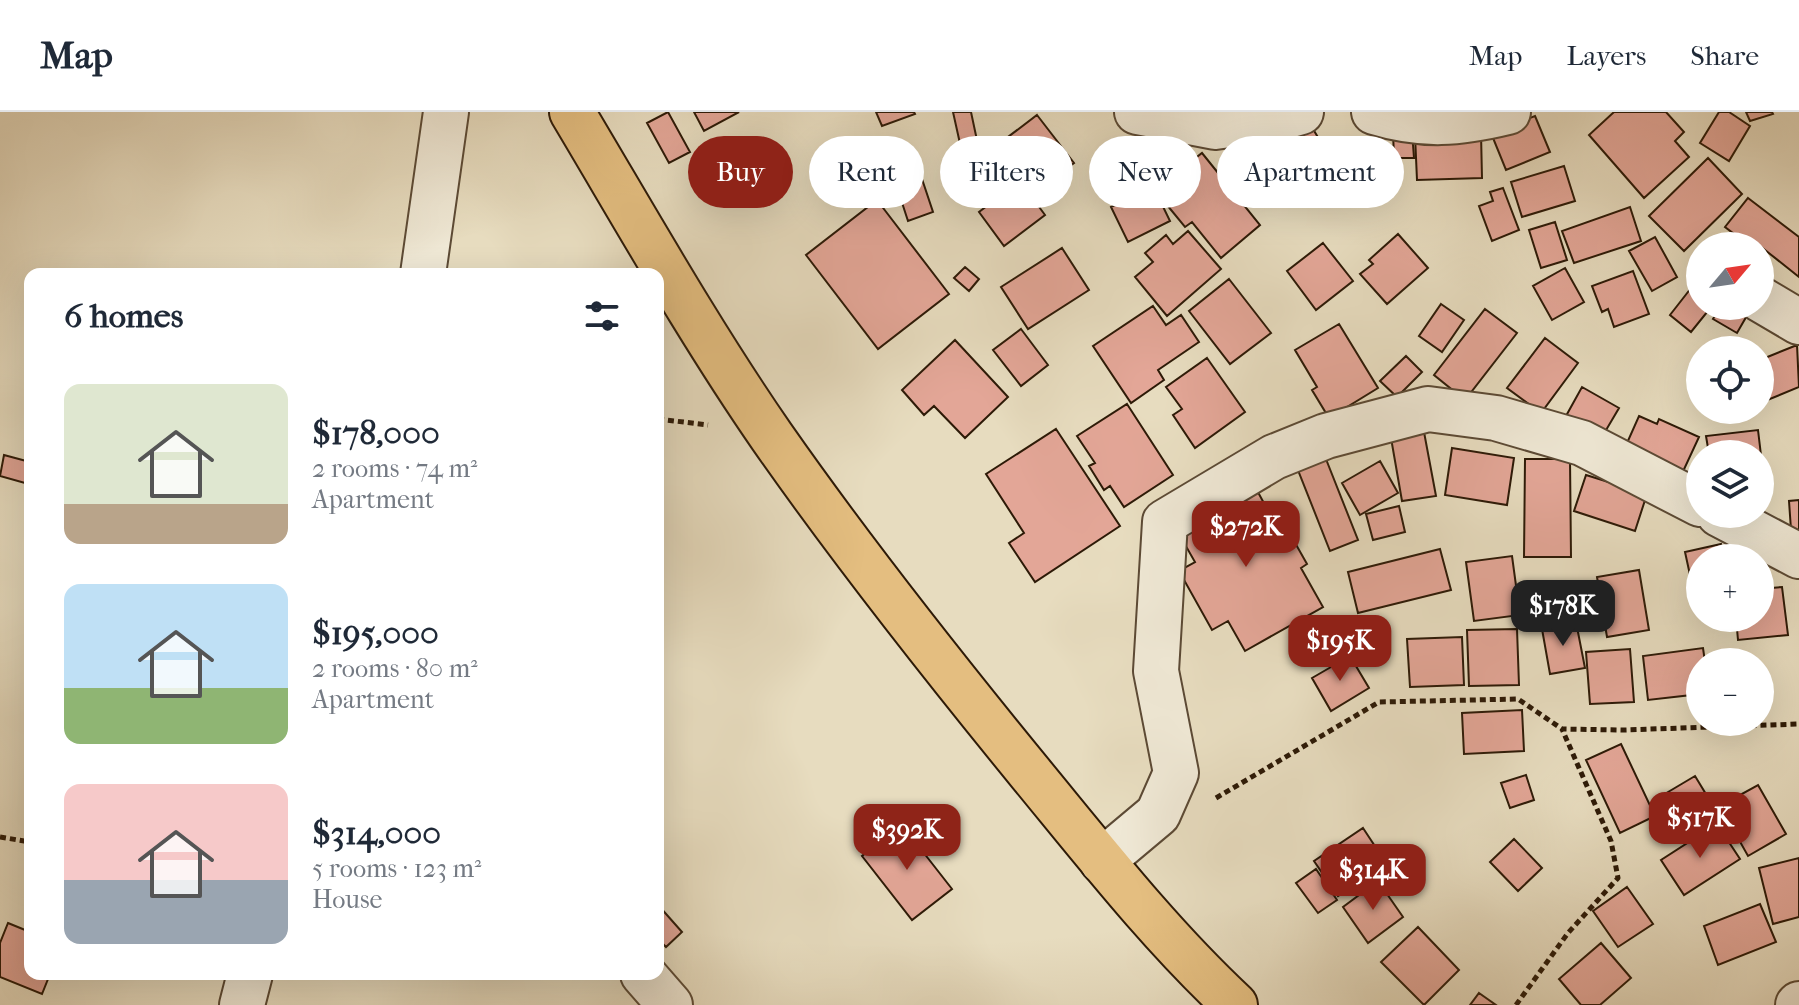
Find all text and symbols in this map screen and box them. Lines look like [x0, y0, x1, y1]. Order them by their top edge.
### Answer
text: Map [40, 33, 113, 78]
text: Map [1469, 39, 1522, 72]
text: Layers [1566, 39, 1646, 72]
text: Share [1690, 39, 1759, 72]
chip: Buy [688, 136, 793, 208]
chip: Rent [809, 136, 924, 208]
chip: Filters [940, 136, 1073, 208]
chip: New [1089, 136, 1201, 208]
chip: Apartment [1217, 136, 1404, 208]
north arrow [1686, 232, 1774, 320]
map controls [1686, 232, 1774, 736]
icon: filters [580, 294, 624, 338]
text: 6 homes [64, 296, 183, 336]
button: locate [1686, 336, 1774, 424]
text: $178,000 [312, 413, 440, 453]
icon: home [128, 416, 224, 512]
button: layers [1686, 440, 1774, 528]
text: 2 rooms · 74 m² [312, 453, 477, 484]
text: Apartment [312, 484, 434, 515]
pin: $272K [1190, 501, 1302, 569]
text: $272K [1210, 511, 1282, 542]
button: + [1686, 544, 1774, 632]
pin: $178K [1507, 580, 1619, 648]
text: $178K [1529, 590, 1597, 621]
text: $195,000 [312, 613, 439, 653]
pin: $195K [1284, 615, 1396, 683]
icon: home [128, 616, 224, 712]
text: $195K [1306, 625, 1374, 656]
button: − [1686, 648, 1774, 736]
text: 2 rooms · 80 m² [312, 653, 478, 684]
text: Apartment [312, 684, 434, 715]
pin: $517K [1644, 792, 1756, 860]
text: $517K [1667, 802, 1733, 833]
pin: $392K [851, 804, 963, 872]
text: $314,000 [312, 813, 441, 853]
text: $392K [872, 814, 942, 845]
icon: home [128, 816, 224, 912]
pin: $314K [1317, 844, 1429, 912]
text: 5 rooms · 123 m² [312, 853, 481, 884]
text: $314K [1339, 854, 1407, 885]
text: House [312, 884, 382, 915]

